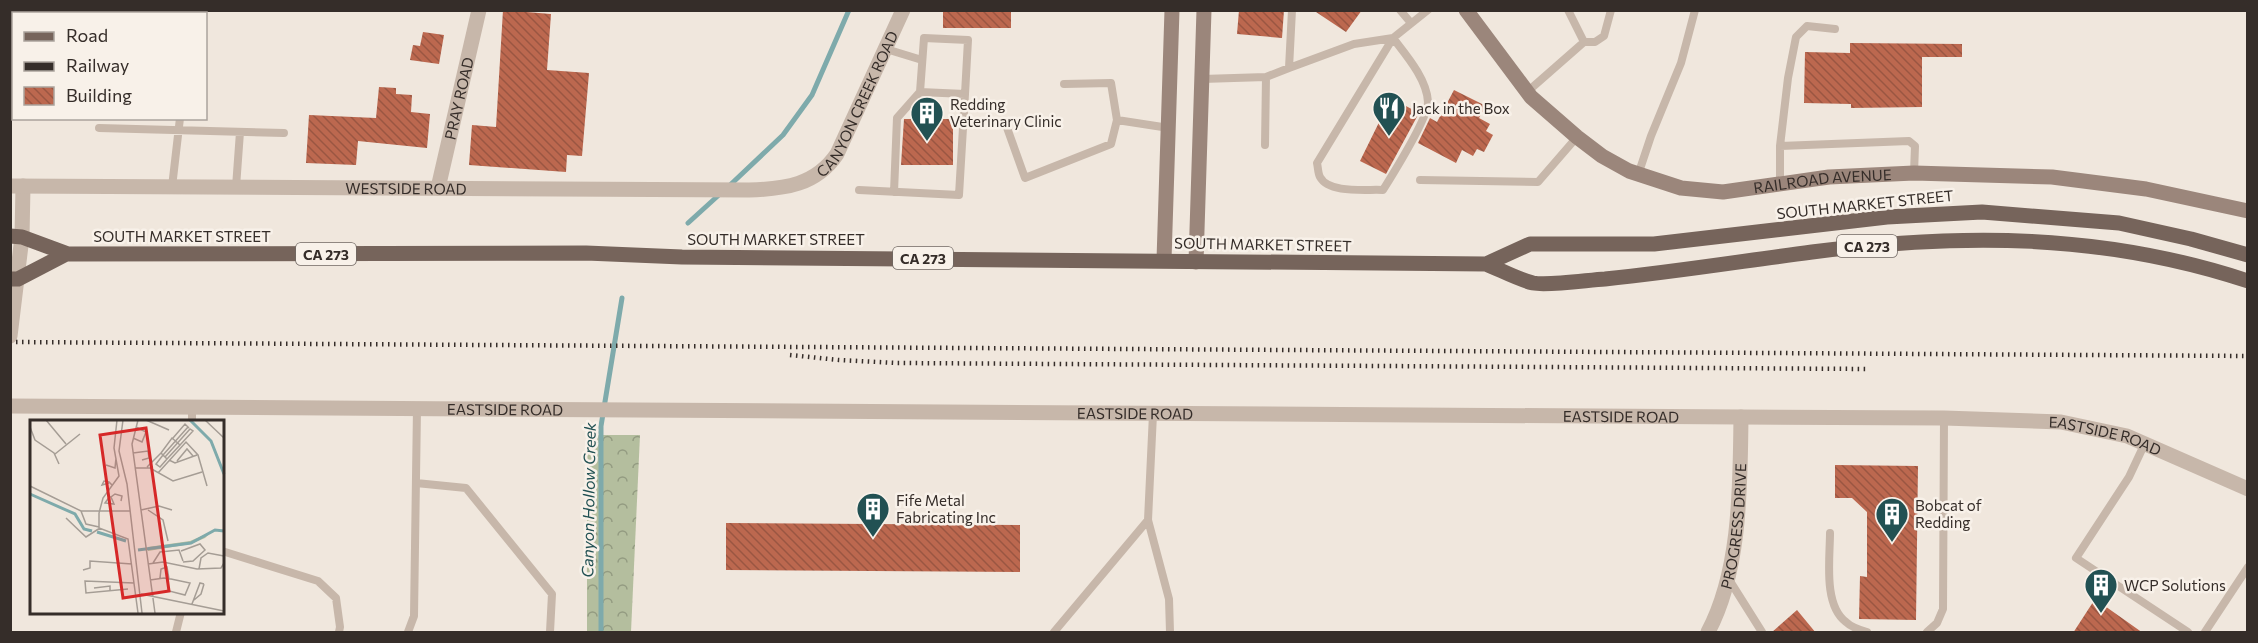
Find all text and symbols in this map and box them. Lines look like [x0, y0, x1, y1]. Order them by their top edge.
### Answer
legend [12, 12, 207, 120]
text: Road [66, 24, 108, 46]
street label: CANYON CREEK ROAD [812, 28, 901, 181]
text: Railway [66, 54, 129, 76]
street label: PRAY ROAD [440, 55, 477, 141]
text: Building [66, 84, 132, 106]
restaurant icon: Jack in the Box [1371, 90, 1407, 137]
building icon: Redding Veterinary Clinic [909, 95, 945, 142]
place label: Redding Veterinary Clinic [950, 95, 1062, 130]
place label: Jack in the Box [1412, 99, 1510, 117]
street label: RAILROAD AVENUE [1752, 165, 1892, 197]
street label: WESTSIDE ROAD [345, 179, 467, 197]
street label: SOUTH MARKET STREET [1776, 186, 1955, 222]
street label: SOUTH MARKET STREET [93, 227, 271, 245]
street label: SOUTH MARKET STREET [687, 230, 865, 248]
street label: SOUTH MARKET STREET [1174, 233, 1352, 255]
road number: CA 273 [1837, 235, 1897, 257]
road number: CA 273 [296, 243, 356, 265]
road number: CA 273 [893, 247, 953, 269]
street label: EASTSIDE ROAD [447, 400, 563, 419]
street label: EASTSIDE ROAD [1077, 404, 1193, 423]
street label: EASTSIDE ROAD [1563, 407, 1679, 426]
street label: EASTSIDE ROAD [2048, 412, 2164, 459]
inset map [30, 420, 224, 613]
water label: Canyon Hollow Creek [577, 422, 599, 578]
street label: PROGRESS DRIVE [1716, 463, 1749, 591]
building icon: Fife Metal Fabricating Inc [855, 491, 891, 538]
place label: Fife Metal Fabricating Inc [896, 491, 996, 526]
building icon: Bobcat of Redding [1874, 496, 1910, 543]
place label: Bobcat of Redding [1915, 496, 1982, 531]
building icon: WCP Solutions [2083, 567, 2119, 614]
place label: WCP Solutions [2124, 576, 2226, 594]

